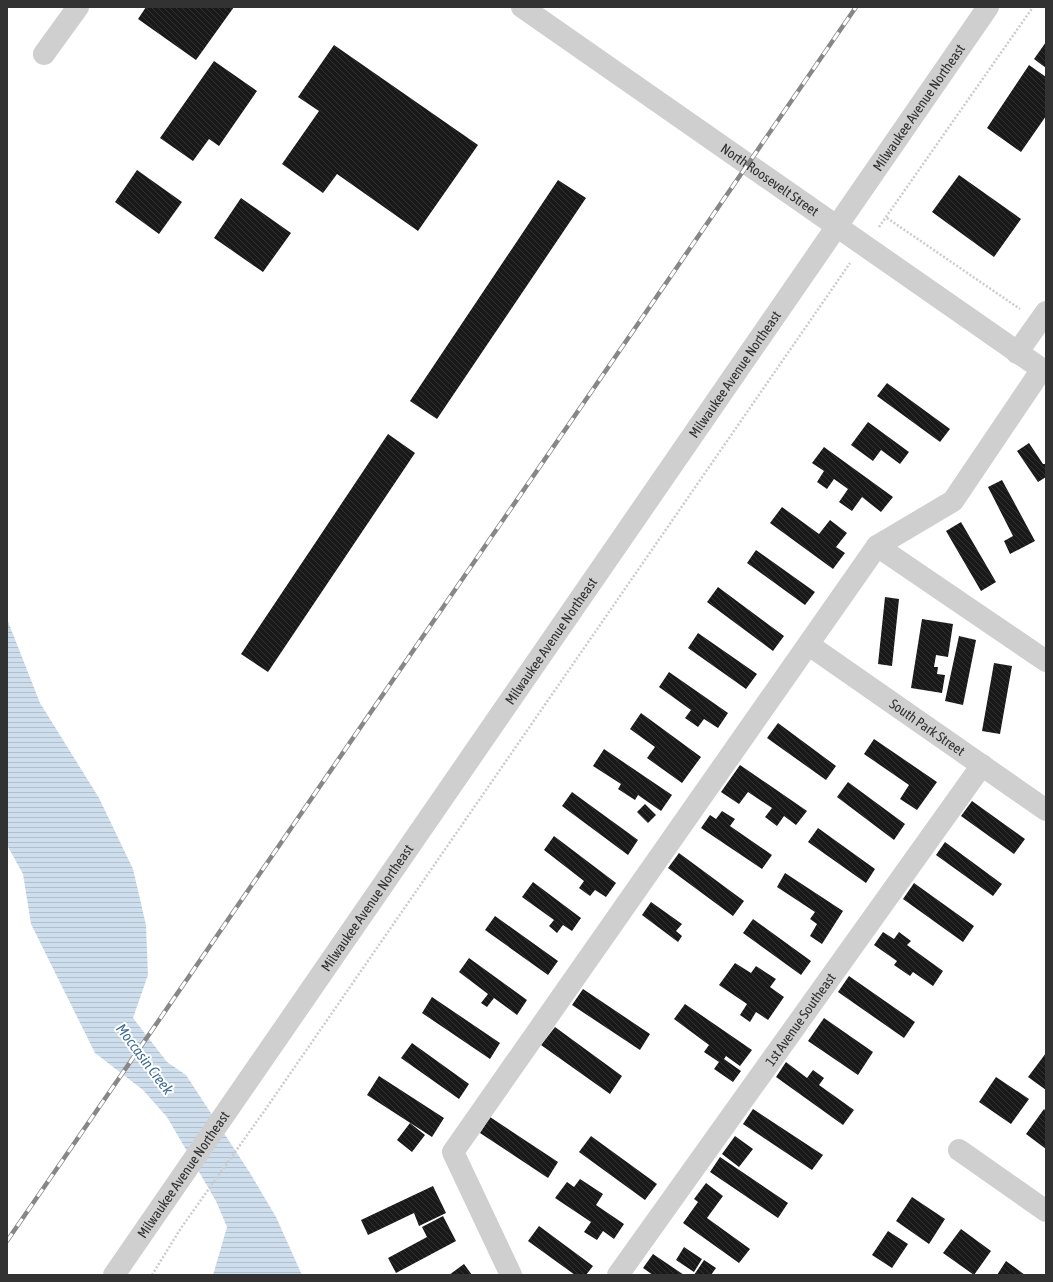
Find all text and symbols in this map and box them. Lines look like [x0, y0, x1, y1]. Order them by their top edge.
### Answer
street label: Milwaukee Avenue Northeast [869, 41, 968, 174]
street label: North Roosevelt Street [718, 140, 822, 219]
street label: Milwaukee Avenue Northeast [686, 308, 784, 441]
street label: Milwaukee Avenue Northeast [502, 575, 600, 707]
street label: South Park Street [886, 696, 968, 759]
street label: Milwaukee Avenue Northeast [318, 841, 416, 974]
street label: 1st Avenue Southeast [762, 970, 839, 1069]
water label: Moccasin Creek [113, 1020, 177, 1098]
street label: Milwaukee Avenue Northeast [134, 1108, 233, 1241]

